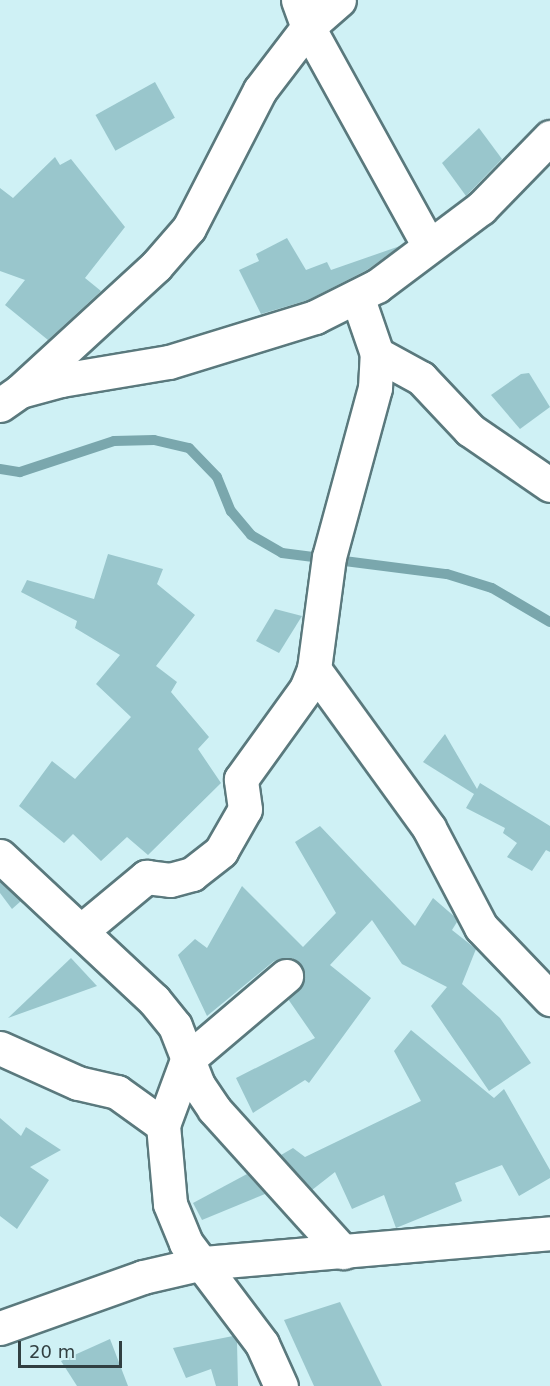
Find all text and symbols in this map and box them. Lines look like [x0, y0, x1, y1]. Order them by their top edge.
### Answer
scale bar [21, 1329, 124, 1367]
text: 20 m [29, 1341, 75, 1362]

